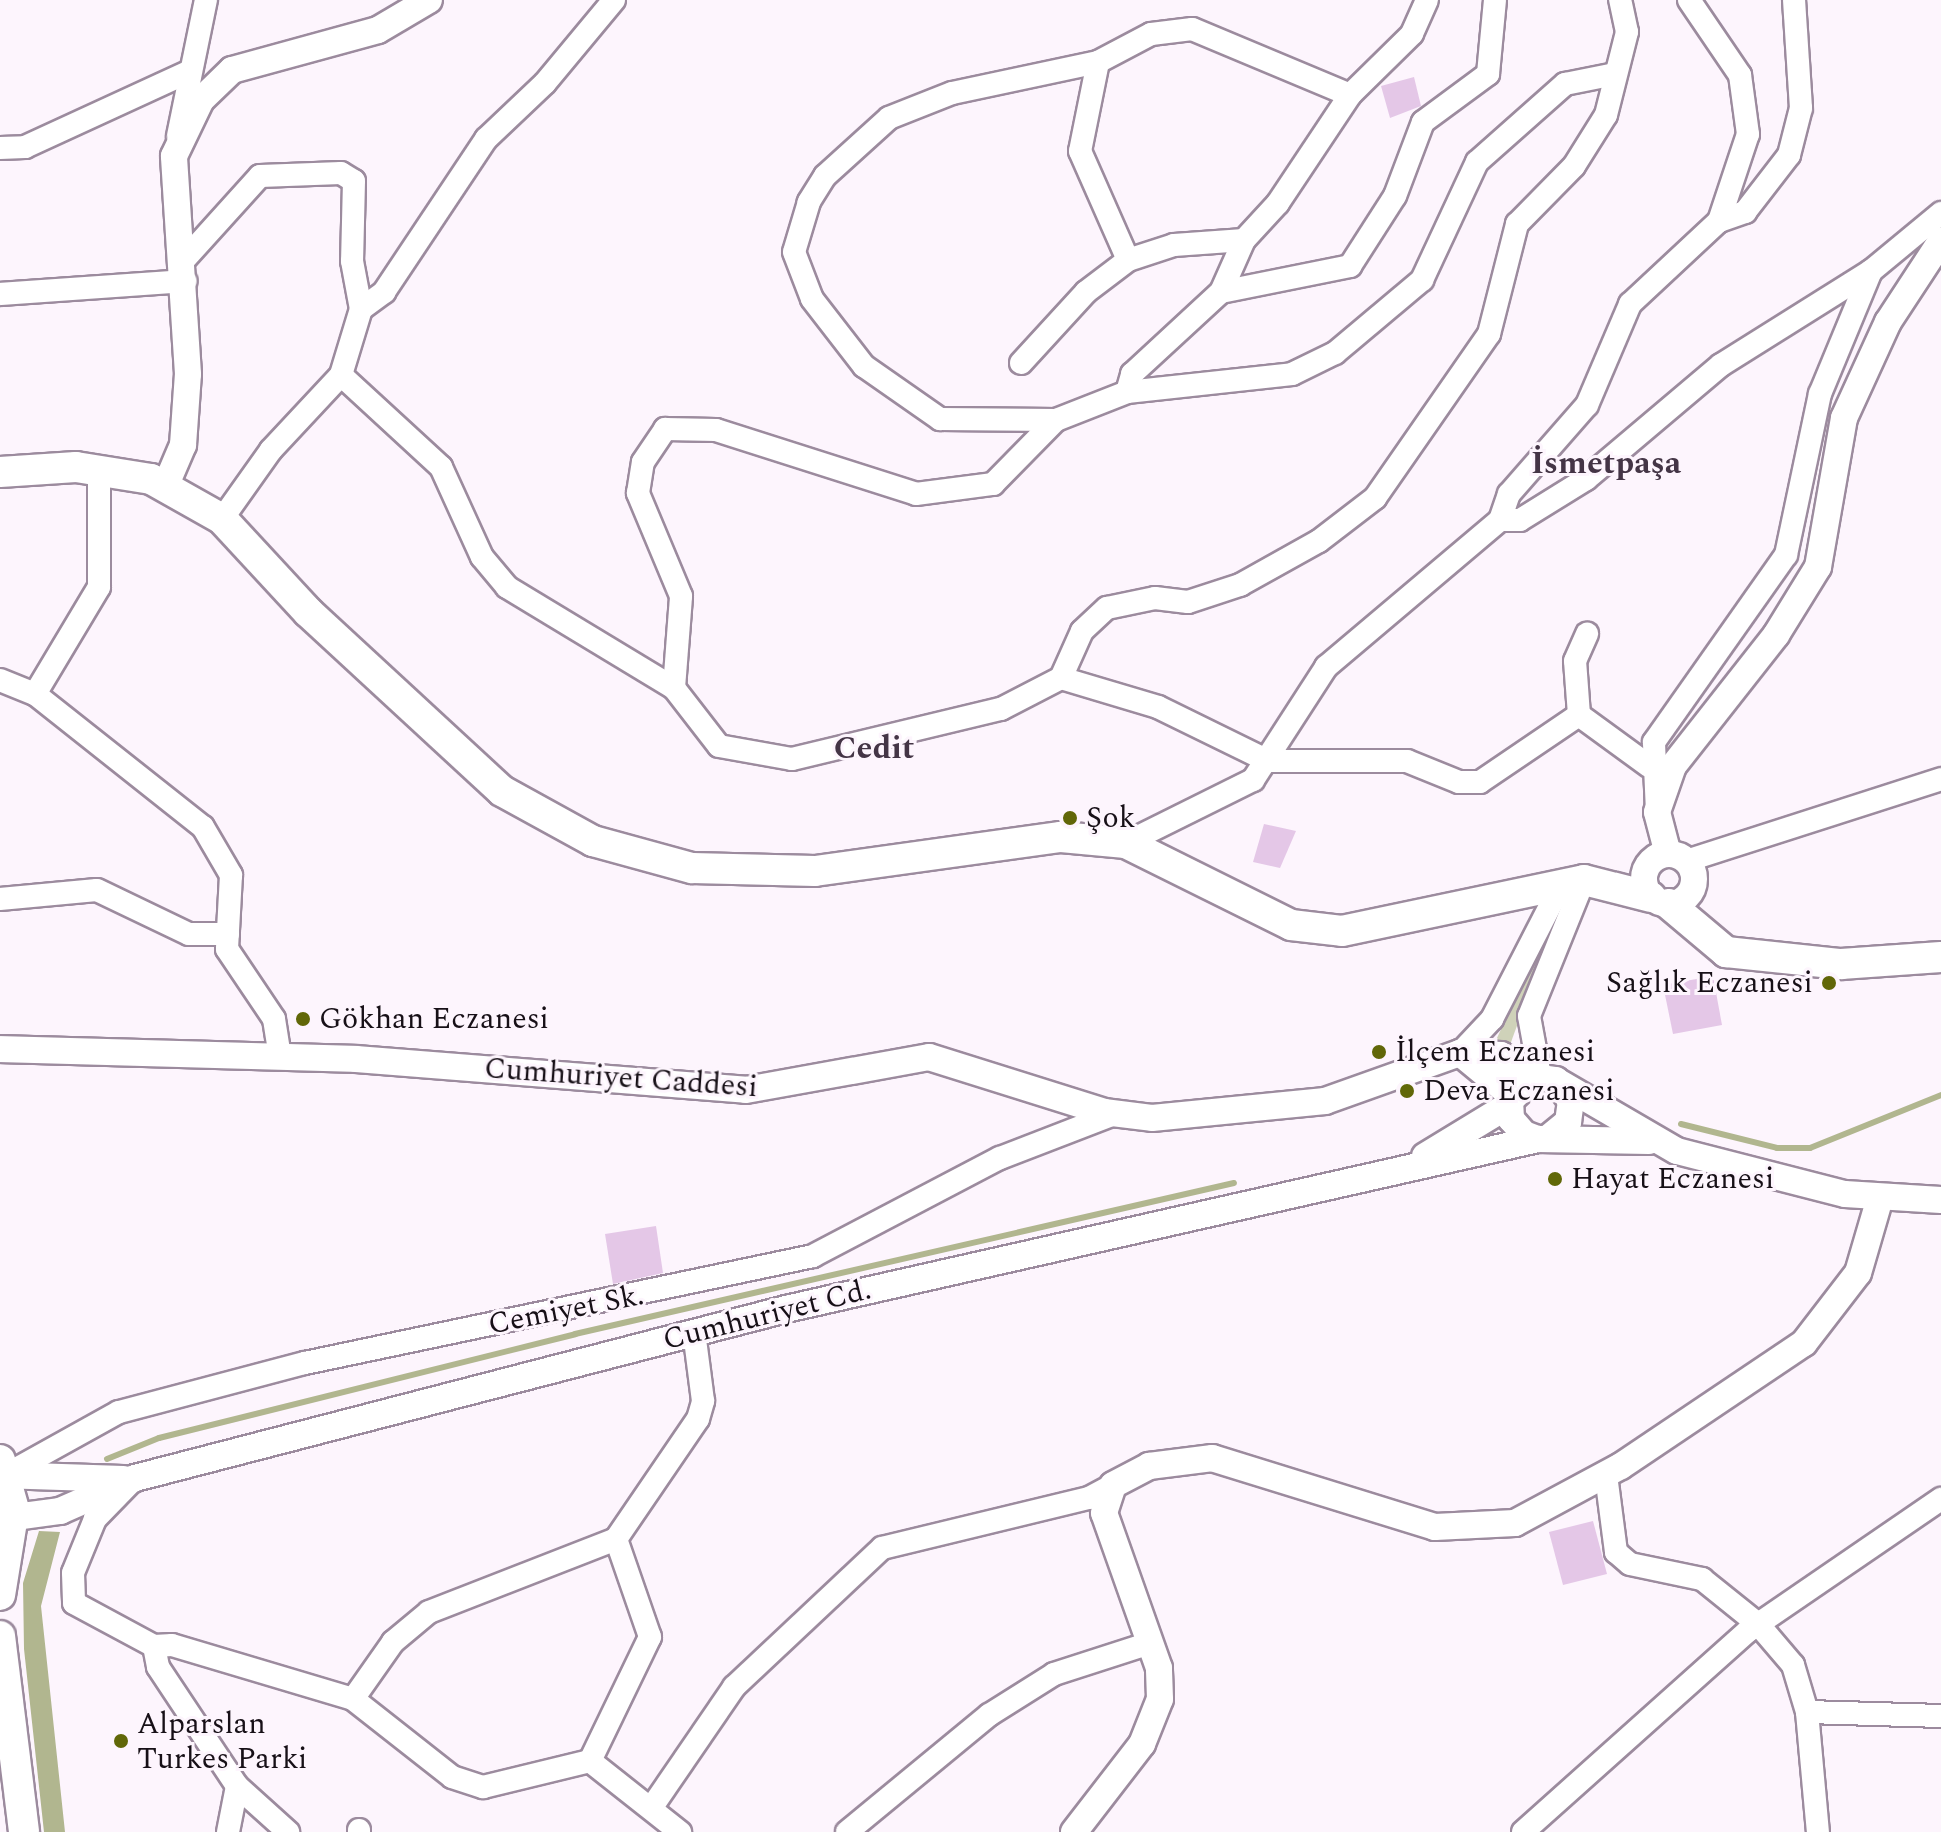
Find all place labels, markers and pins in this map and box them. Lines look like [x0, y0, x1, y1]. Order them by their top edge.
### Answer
place label: Şok [1086, 800, 1135, 836]
marker: Şok [1061, 809, 1079, 827]
place label: Sağlık Eczanesi [1606, 965, 1813, 1001]
marker: Sağlık Eczanesi [1820, 974, 1838, 992]
place label: Gökhan Eczanesi [319, 1001, 549, 1037]
marker: Gökhan Eczanesi [294, 1010, 312, 1028]
place label: İlçem Eczanesi [1395, 1034, 1595, 1070]
marker: İlçem Eczanesi [1370, 1043, 1388, 1061]
place label: Deva Eczanesi [1423, 1073, 1615, 1109]
marker: Deva Eczanesi [1398, 1082, 1416, 1100]
place label: Hayat Eczanesi [1571, 1161, 1774, 1197]
marker: Hayat Eczanesi [1546, 1170, 1564, 1188]
place label: Alparslan Turkes Parki [137, 1706, 307, 1776]
marker: Alparslan Turkes Parki [112, 1732, 130, 1750]

